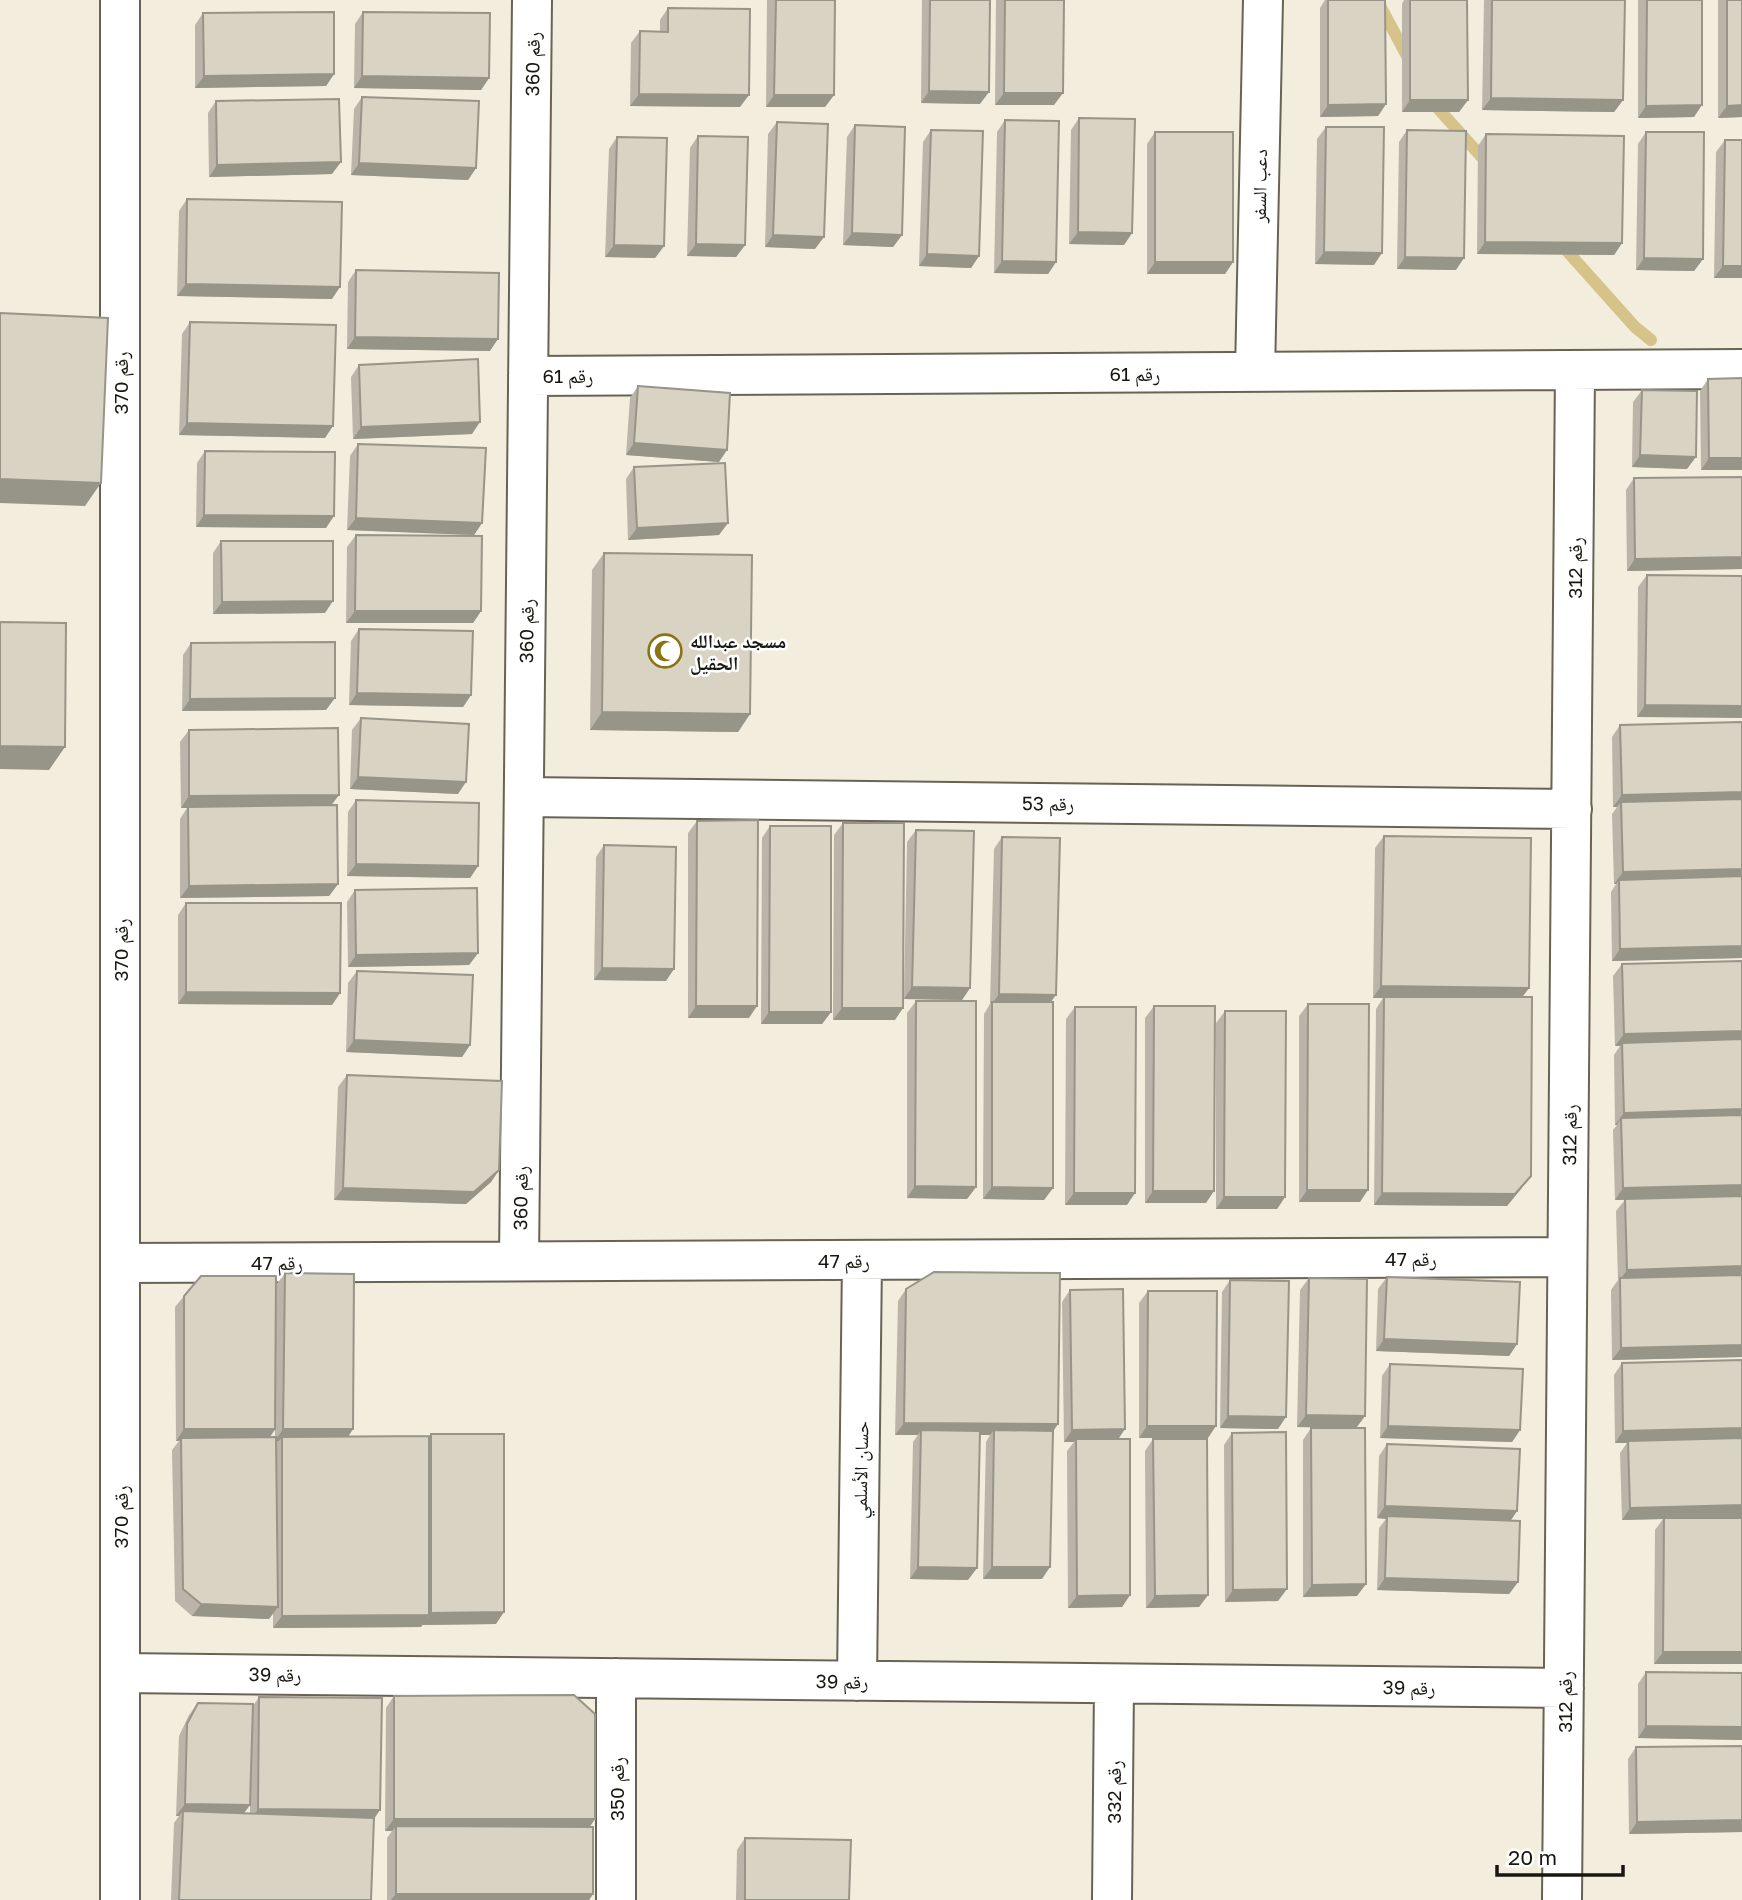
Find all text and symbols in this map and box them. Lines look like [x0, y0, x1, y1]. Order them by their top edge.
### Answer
street label: رقم 360 [520, 32, 546, 96]
street label: دعب السفر [1247, 149, 1272, 224]
street label: رقم 370 [109, 351, 134, 415]
street label: رقم 61 [1110, 362, 1160, 387]
street label: رقم 61 [543, 364, 593, 389]
street label: رقم 312 [1563, 537, 1588, 599]
street label: رقم 360 [514, 599, 540, 663]
place label: مسجد عبدالله الحقيل [690, 629, 786, 675]
mosque icon: مسجد عبدالله الحقيل [646, 632, 684, 670]
street label: رقم 53 [1022, 791, 1074, 817]
street label: رقم 370 [109, 918, 134, 982]
street label: رقم 312 [1557, 1104, 1583, 1166]
street label: رقم 360 [508, 1166, 534, 1230]
street label: رقم 47 [1385, 1247, 1437, 1272]
street label: رقم 47 [818, 1249, 870, 1274]
street label: رقم 47 [251, 1251, 303, 1276]
street label: حسان الأسلمي [848, 1421, 877, 1519]
street label: رقم 370 [109, 1485, 134, 1549]
street label: رقم 39 [248, 1662, 302, 1688]
street label: رقم 39 [815, 1669, 869, 1695]
street label: رقم 312 [1553, 1671, 1578, 1733]
street label: رقم 39 [1382, 1675, 1436, 1701]
street label: رقم 350 [605, 1757, 630, 1821]
street label: رقم 332 [1102, 1760, 1127, 1824]
scale bar [1497, 1834, 1623, 1878]
text: 20 m [1508, 1844, 1557, 1870]

